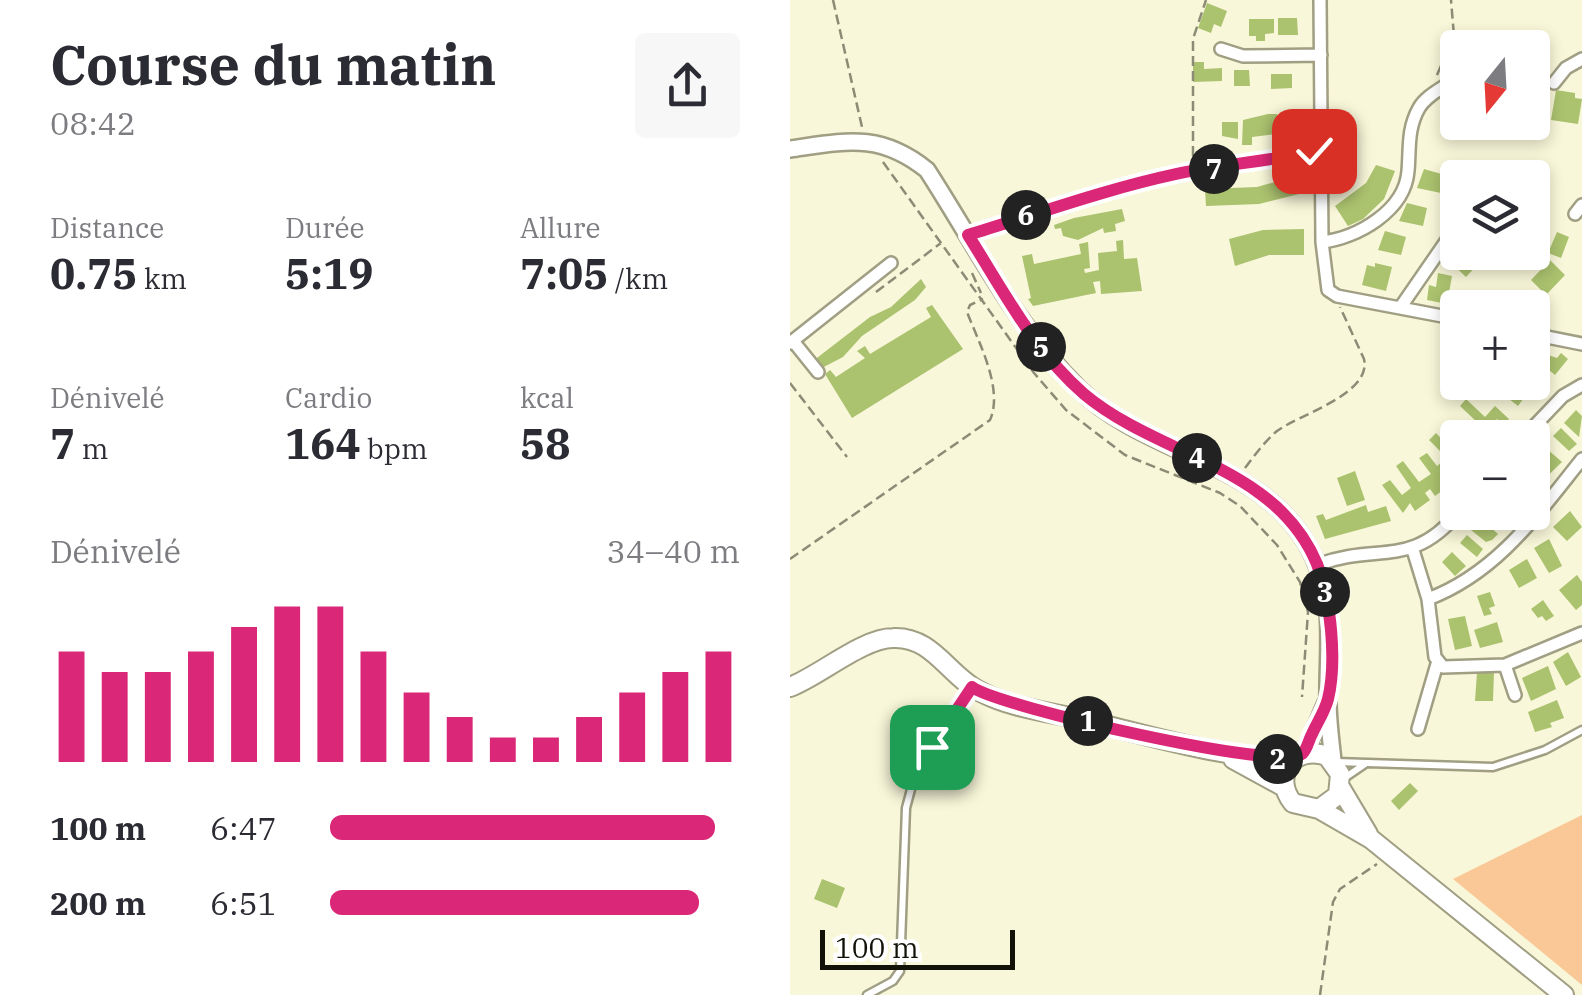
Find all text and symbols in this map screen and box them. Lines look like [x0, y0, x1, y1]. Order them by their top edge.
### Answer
text: Course du matin [50, 29, 496, 100]
north arrow [1440, 30, 1550, 140]
map controls [1440, 30, 1550, 530]
button: share [635, 33, 740, 138]
text: 08:42 [50, 102, 136, 144]
pin [1272, 109, 1357, 194]
icon: check [1287, 124, 1342, 179]
pin: 7 [1189, 144, 1239, 194]
text: 7 [1206, 150, 1222, 187]
button: layers [1440, 160, 1550, 270]
pin: 6 [1001, 190, 1051, 240]
text: 6 [1018, 196, 1034, 233]
text: Distance [50, 209, 164, 246]
text: Durée [285, 209, 365, 246]
text: Allure [520, 209, 600, 246]
text: 0.75 [50, 246, 137, 301]
text: 5:19 [285, 246, 373, 301]
text: 7:05 [520, 246, 608, 301]
text: km [137, 260, 187, 297]
text: /km [608, 260, 668, 297]
button: + [1440, 290, 1550, 400]
pin: 5 [1016, 322, 1066, 372]
text: 5 [1033, 328, 1049, 365]
text: Dénivelé [50, 379, 165, 416]
text: Cardio [285, 379, 372, 416]
text: kcal [520, 379, 574, 416]
text: 7 [50, 416, 75, 471]
text: 164 [285, 416, 361, 471]
text: 58 [520, 416, 570, 471]
button: − [1440, 420, 1550, 530]
text: m [75, 430, 108, 467]
text: bpm [361, 430, 428, 467]
pin: 4 [1172, 433, 1222, 483]
text: 4 [1189, 439, 1205, 476]
text: Dénivelé [50, 530, 181, 572]
text: 34–40 m [606, 530, 740, 572]
pin: 3 [1300, 567, 1350, 617]
text: 3 [1317, 573, 1333, 610]
pin: 1 [1063, 696, 1113, 746]
text: 1 [1080, 702, 1096, 739]
pin [890, 705, 975, 790]
icon: arrive [905, 720, 960, 775]
pin: 2 [1253, 734, 1303, 784]
text: 2 [1270, 740, 1286, 777]
text: 100 m [50, 807, 146, 849]
text: 6:47 [210, 807, 277, 849]
text: 200 m [50, 882, 146, 924]
text: 6:51 [210, 882, 277, 924]
scale bar [820, 925, 1015, 970]
text: 100 m [835, 929, 919, 966]

